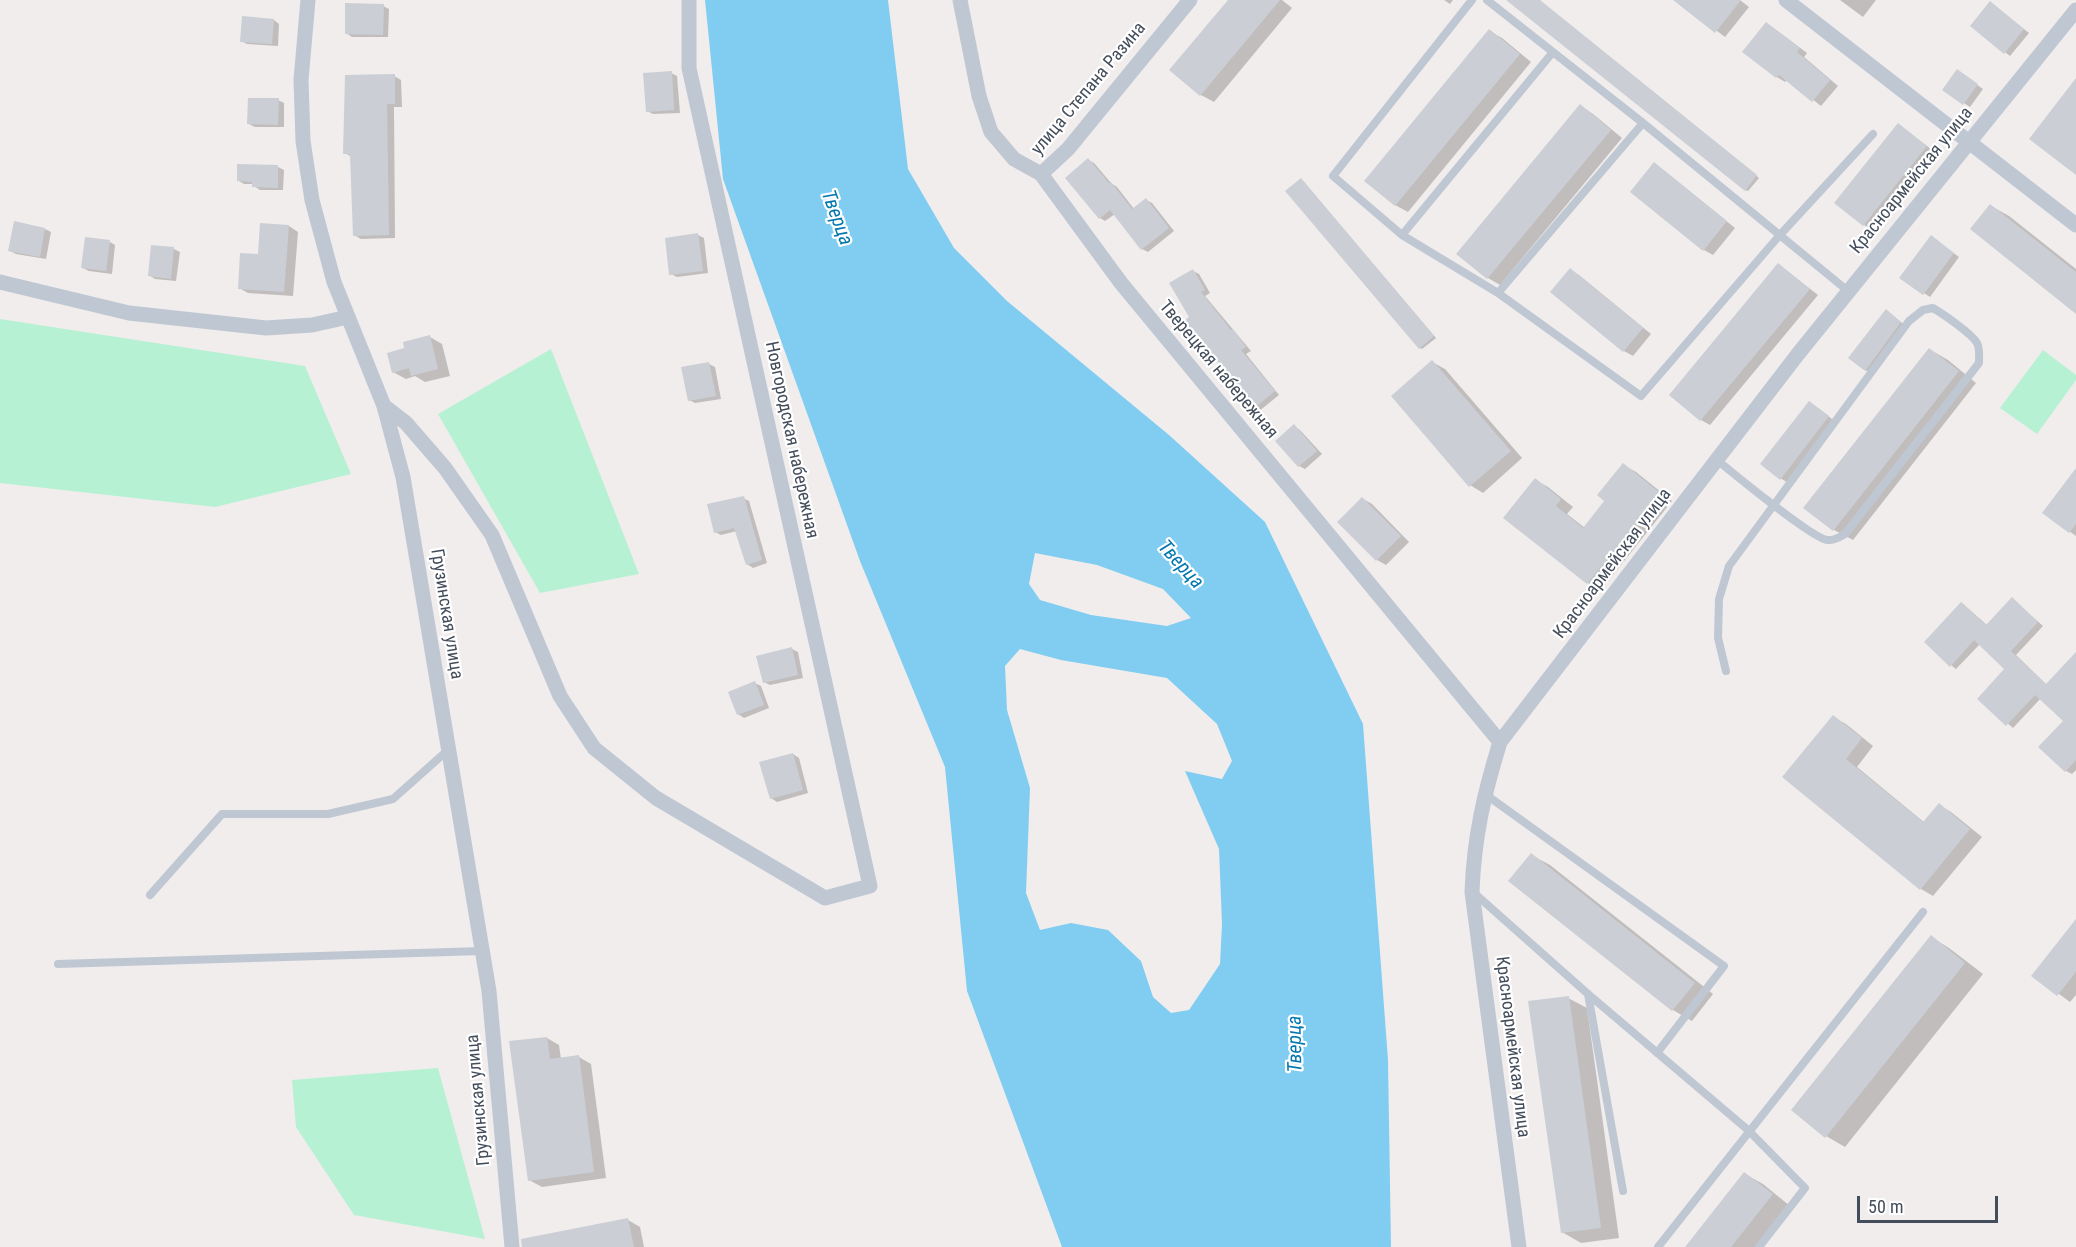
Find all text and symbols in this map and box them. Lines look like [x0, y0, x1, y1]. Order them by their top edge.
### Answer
street label: улица Степана Разина [1027, 18, 1151, 160]
street label: Красноармейская улица [1846, 103, 1978, 259]
water label: Тверца [815, 187, 857, 249]
street label: Тверецкая набережная [1154, 297, 1282, 443]
street label: Новгородская набережная [760, 340, 822, 540]
street label: Красноармейская улица [1549, 485, 1677, 643]
water label: Тверца [1152, 536, 1208, 594]
street label: Грузинская улица [425, 547, 467, 681]
street label: Красноармейская улица [1490, 955, 1534, 1139]
water label: Тверца [1284, 1015, 1308, 1073]
street label: Грузинская улица [463, 1034, 495, 1166]
scale bar [1860, 1184, 2001, 1222]
text: 50 m [1868, 1196, 1903, 1217]

